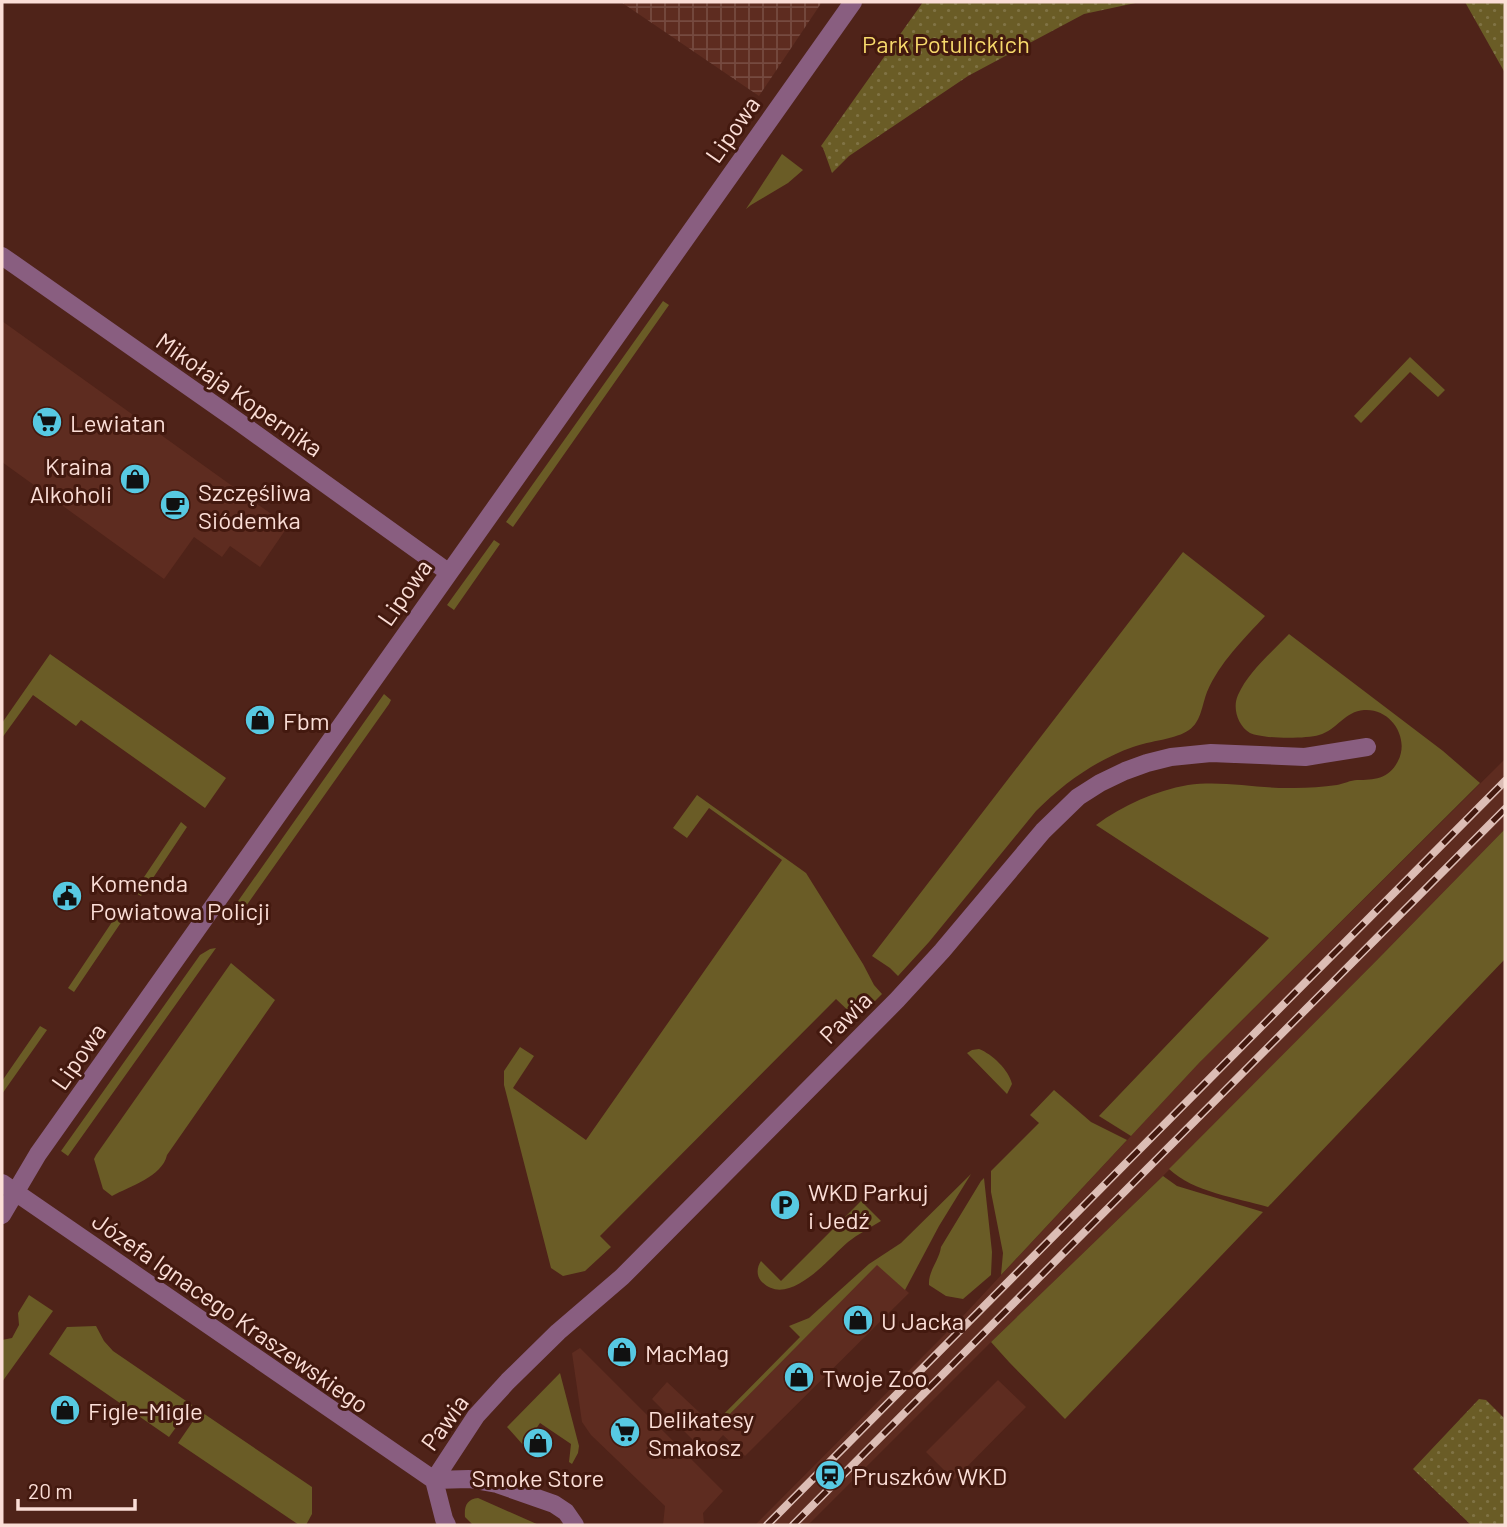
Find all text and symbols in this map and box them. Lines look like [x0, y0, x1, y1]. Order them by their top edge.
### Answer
park label: Park Potulickich [862, 29, 1030, 58]
street label: Lipowa [699, 90, 765, 168]
street label: Mikołaja Kopernika [151, 326, 329, 462]
supermarket icon: Lewiatan [30, 405, 64, 439]
place label: Lewiatan [70, 408, 166, 437]
place label: Kraina Alkoholi [30, 451, 112, 508]
shop icon: Kraina Alkoholi [118, 462, 152, 496]
place label: Szczęśliwa Siódemka [198, 477, 311, 534]
cafe icon: Szczęśliwa Siódemka [158, 488, 192, 522]
street label: Lipowa [371, 553, 437, 631]
shop icon: Fbm [243, 703, 277, 737]
place label: Fbm [283, 706, 330, 735]
place label: Komenda Powiatowa Policji [90, 868, 270, 925]
public building icon: Komenda Powiatowa Policji [50, 879, 84, 913]
street label: Pawia [813, 985, 877, 1049]
street label: Lipowa [45, 1017, 111, 1095]
place label: WKD Parkuj i Jedź [808, 1177, 929, 1234]
parking icon: WKD Parkuj i Jedź [768, 1188, 802, 1222]
street label: Józefa Ignacego Kraszewskiego [87, 1205, 375, 1419]
shop icon: U Jacka [841, 1303, 875, 1337]
place label: U Jacka [881, 1306, 964, 1335]
shop icon: MacMag [605, 1335, 639, 1369]
place label: MacMag [645, 1338, 729, 1367]
shop icon: Twoje Zoo [782, 1360, 816, 1394]
place label: Twoje Zoo [822, 1363, 928, 1392]
street label: Pawia [414, 1388, 474, 1456]
shop icon: Figle-Migle [48, 1393, 82, 1427]
place label: Figle-Migle [88, 1396, 203, 1425]
place label: Delikatesy Smakosz [648, 1404, 754, 1461]
supermarket icon: Delikatesy Smakosz [608, 1415, 642, 1449]
shop icon: Smoke Store [521, 1426, 555, 1460]
station icon: Pruszków WKD [813, 1458, 847, 1492]
place label: Pruszków WKD [853, 1461, 1007, 1490]
place label: Smoke Store [472, 1463, 604, 1492]
scale bar [18, 1468, 135, 1512]
text: 20 m [28, 1478, 73, 1503]

